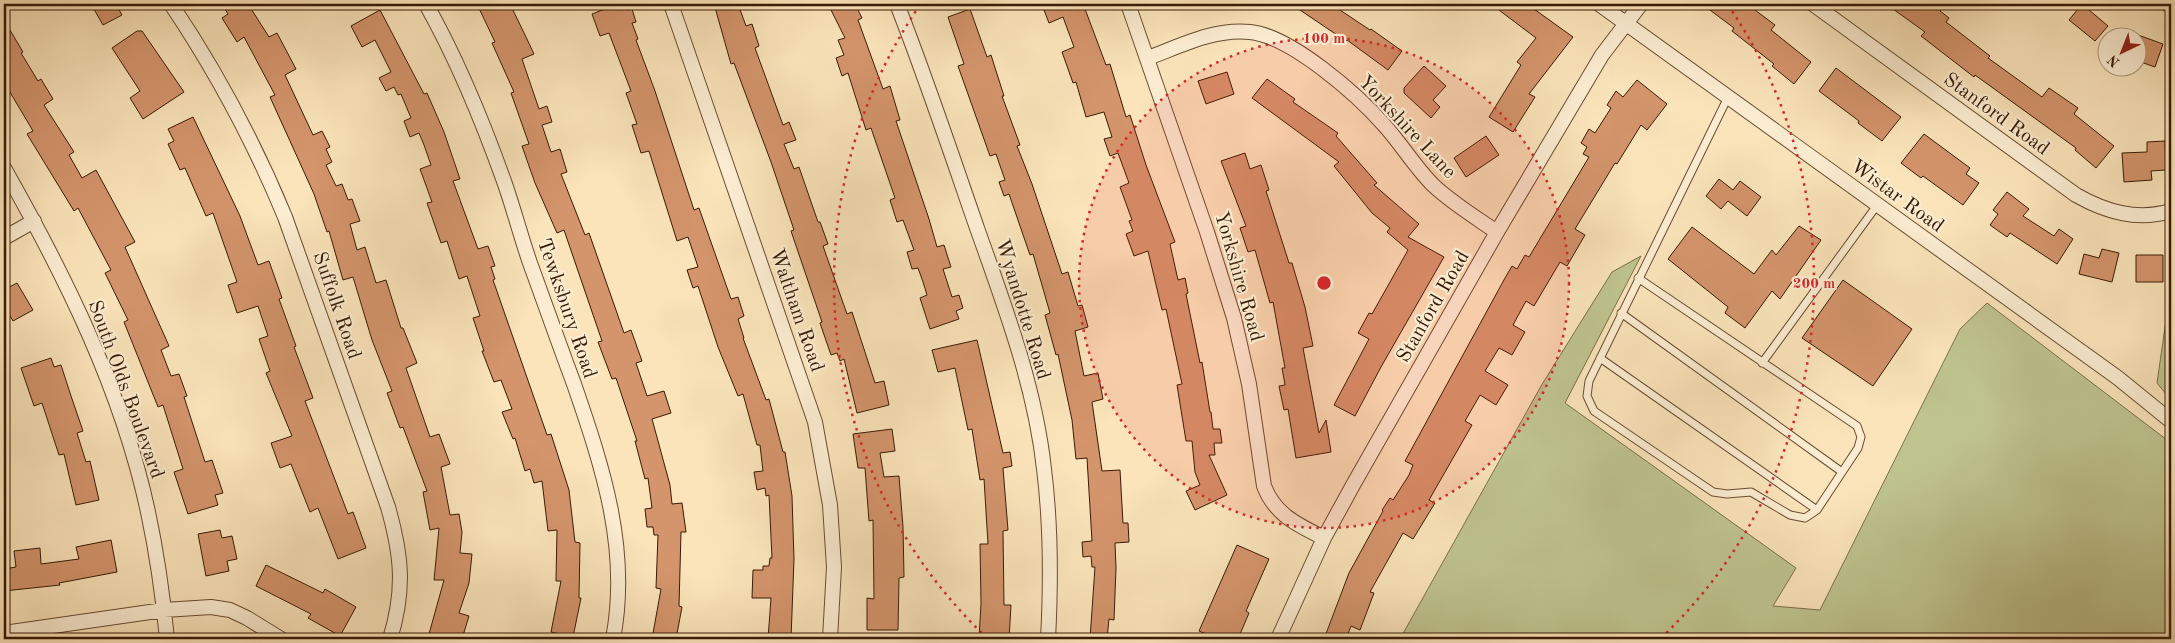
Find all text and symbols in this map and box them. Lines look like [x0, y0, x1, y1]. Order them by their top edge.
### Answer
north arrow [2098, 28, 2148, 78]
text: 100 m [1303, 32, 1345, 47]
text: N [2105, 52, 2123, 70]
street label: Stanford Road [1939, 70, 2052, 160]
street label: Yorkshire Lane [1354, 72, 1459, 183]
street label: Wistar Road [1847, 156, 1947, 237]
street label: Yorkshire Road [1210, 209, 1266, 344]
street label: Tewksbury Road [533, 236, 599, 381]
street label: Wyandotte Road [991, 237, 1053, 382]
street label: Waltham Road [766, 246, 827, 375]
street label: Stanford Road [1394, 248, 1474, 366]
street label: Suffolk Road [308, 249, 364, 362]
centre of rings [1315, 274, 1333, 292]
text: 200 m [1793, 277, 1835, 292]
street label: South Olds Boulevard [84, 298, 167, 481]

